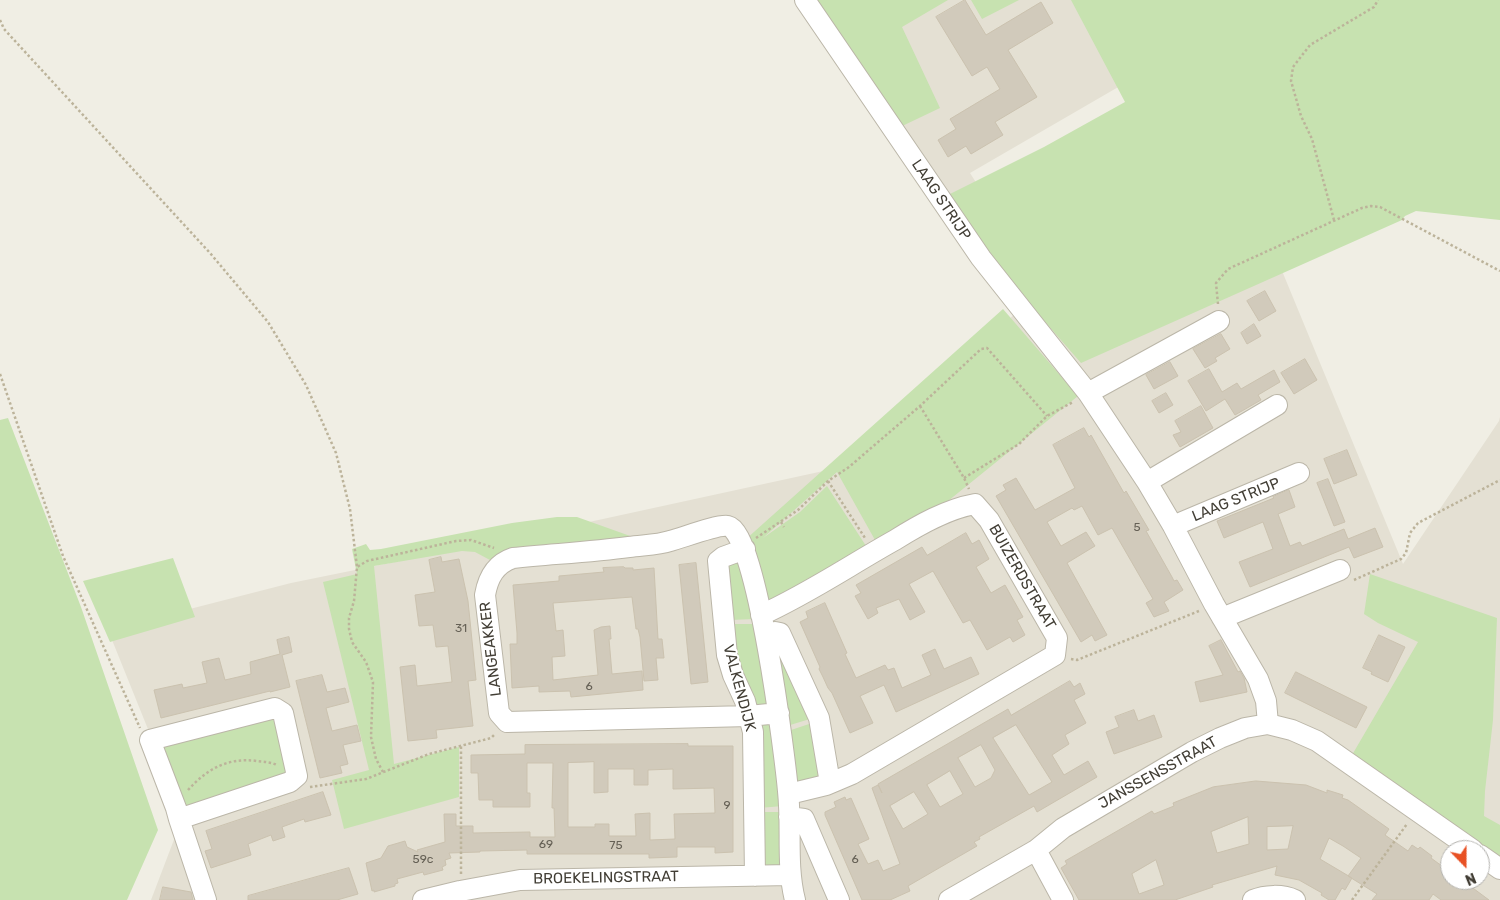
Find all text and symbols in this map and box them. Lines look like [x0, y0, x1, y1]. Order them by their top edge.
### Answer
street label: LAAG STRIJP [907, 156, 975, 244]
street label: LAAG STRIJP [1189, 474, 1283, 526]
street label: BUIZERDSTRAAT [985, 521, 1059, 633]
house number: 5 [1133, 521, 1141, 535]
street label: LANGEAKKER [476, 601, 506, 697]
house number: 31 [455, 622, 467, 636]
street label: VALKENDIJK [719, 643, 759, 733]
house number: 6 [585, 680, 593, 694]
street label: JANSSENSSTRAAT [1096, 733, 1220, 813]
house number: 9 [723, 799, 731, 813]
house number: 69 [539, 838, 553, 852]
house number: 75 [609, 839, 623, 853]
north arrow [1440, 840, 1490, 890]
house number: 59c [413, 853, 433, 867]
house number: 6 [851, 853, 859, 867]
street label: BROEKELINGSTRAAT [533, 868, 679, 888]
text: N [1463, 869, 1478, 888]

